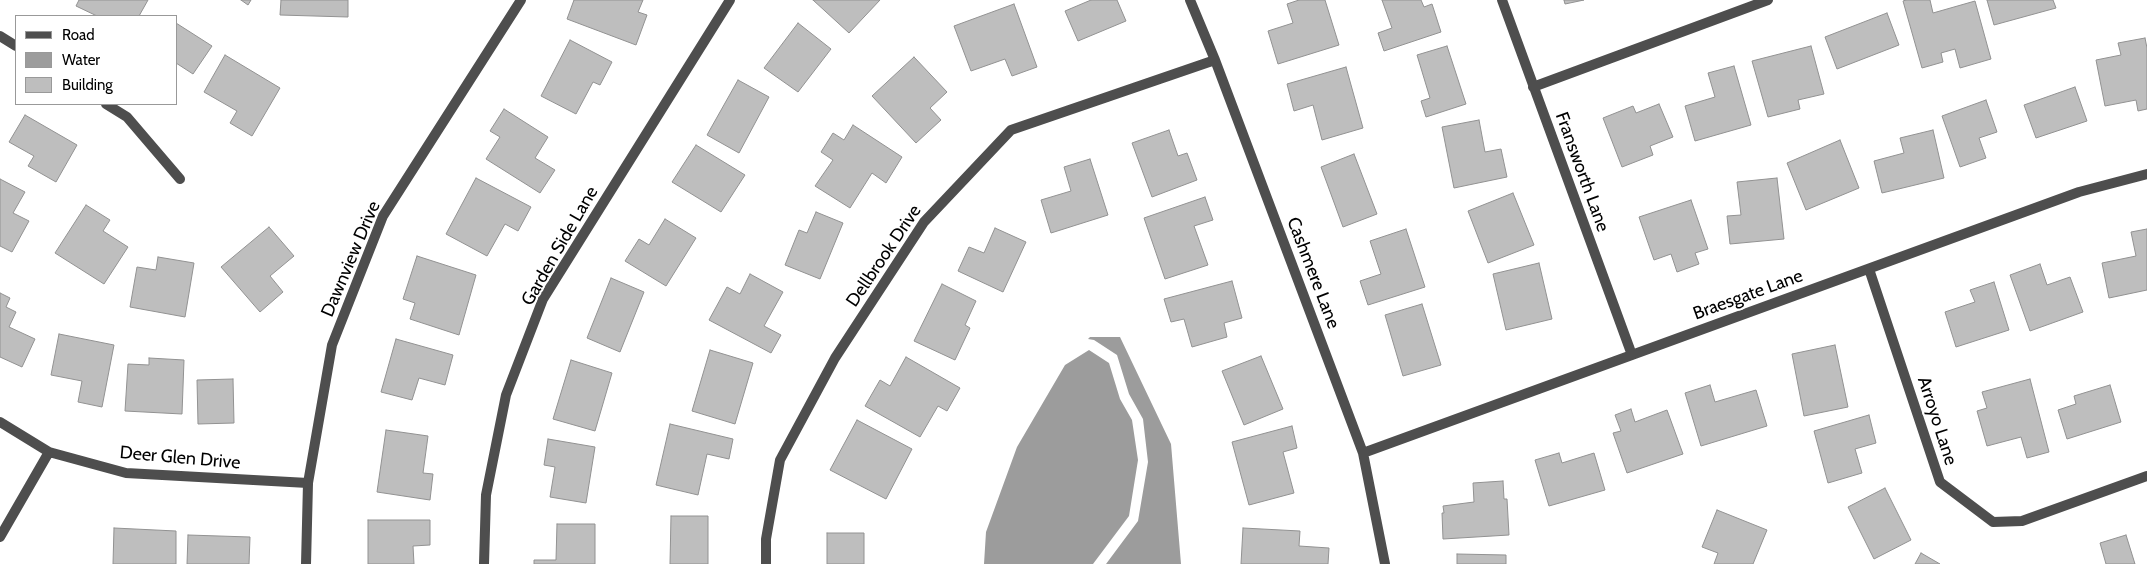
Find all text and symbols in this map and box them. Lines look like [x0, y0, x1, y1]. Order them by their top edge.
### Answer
legend [15, 15, 178, 105]
text: Road [62, 26, 95, 44]
text: Water [62, 51, 100, 69]
text: Building [62, 76, 113, 94]
street label: Fransworth Lane [1550, 109, 1614, 235]
street label: Garden Side Lane [517, 183, 603, 309]
street label: Dawnview Drive [317, 198, 385, 320]
street label: Dellbrook Drive [842, 201, 926, 311]
street label: Cashmere Lane [1282, 214, 1344, 332]
street label: Braesgate Lane [1690, 265, 1806, 325]
street label: Arroyo Lane [1913, 374, 1961, 468]
street label: Deer Glen Drive [119, 442, 241, 474]

